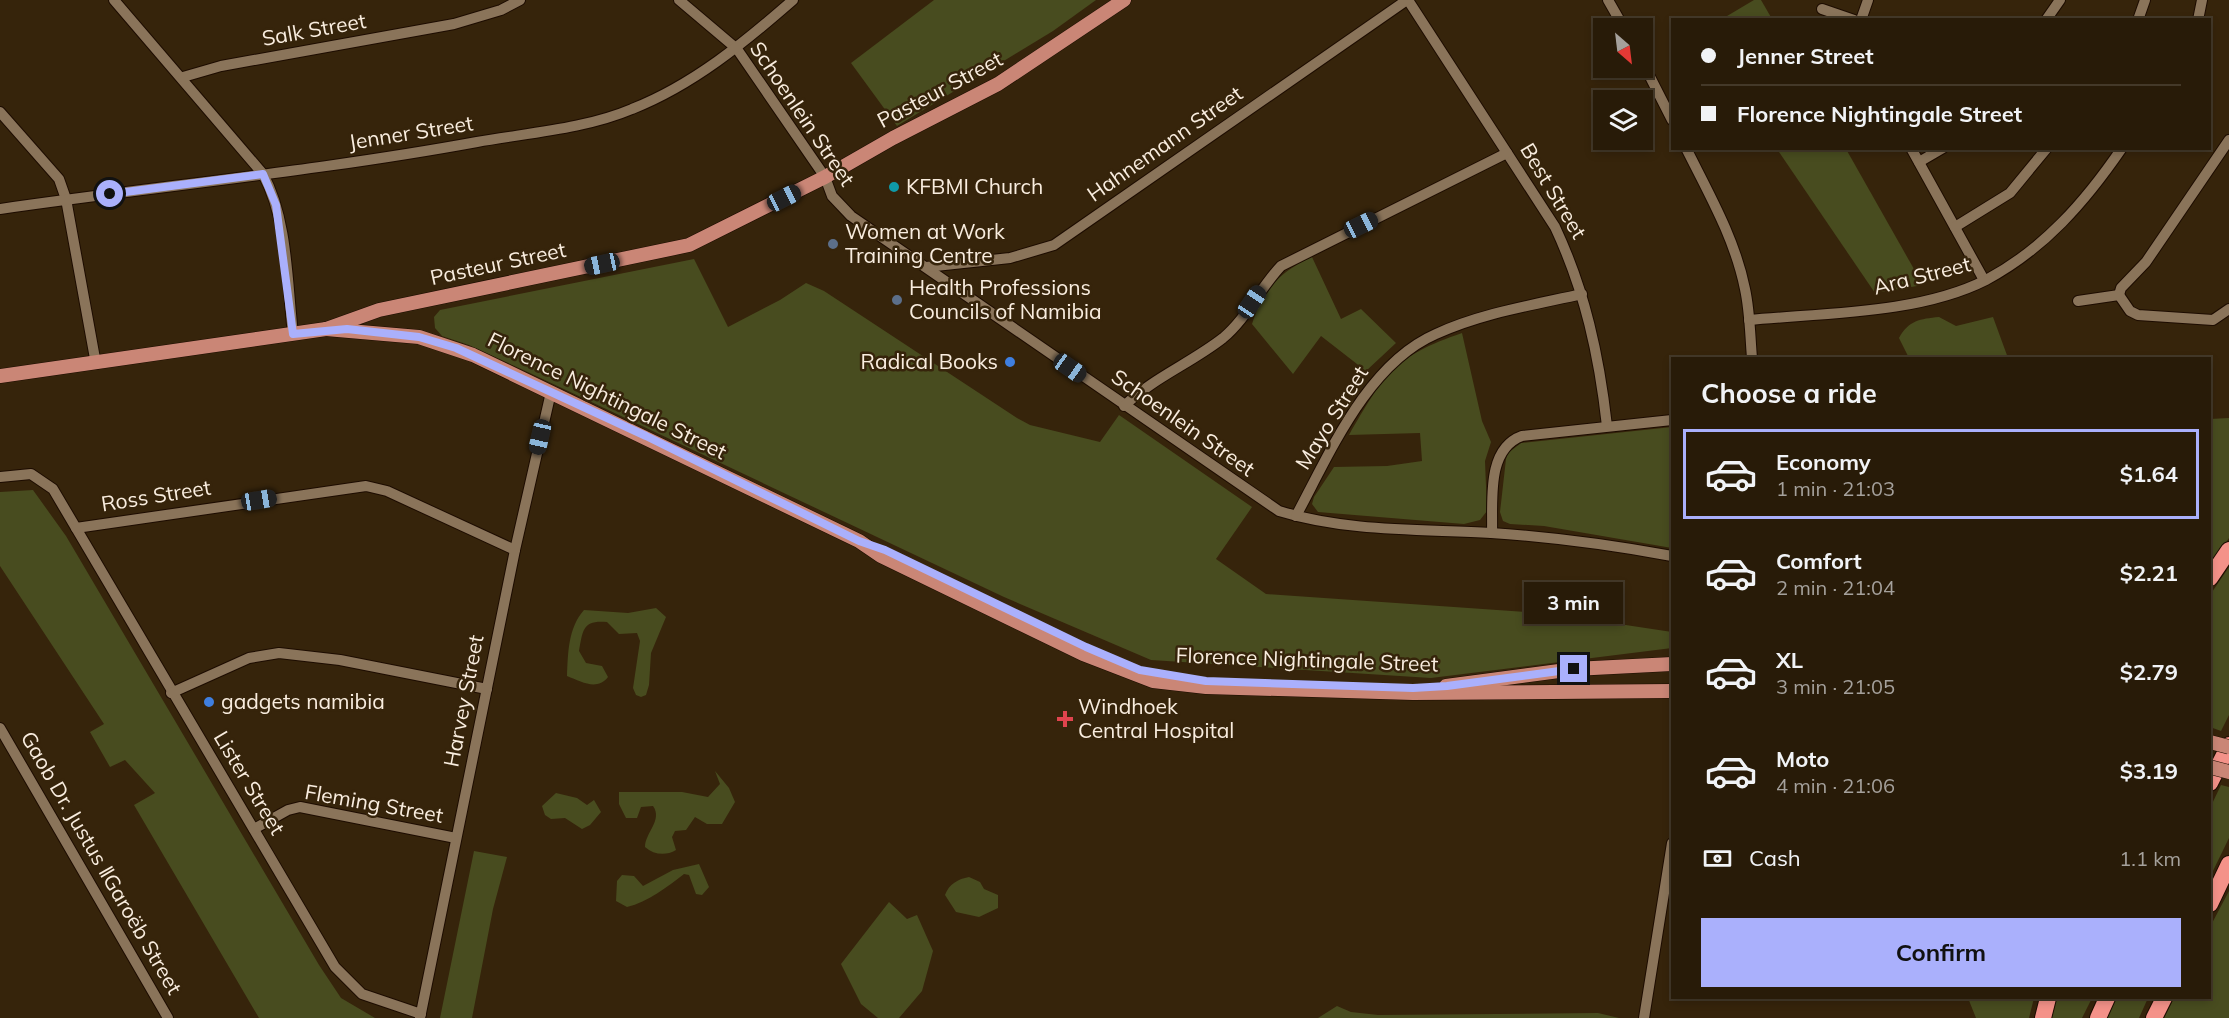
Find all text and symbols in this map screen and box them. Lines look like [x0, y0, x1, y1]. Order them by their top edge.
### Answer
street label: Salk Street [260, 7, 368, 51]
north arrow [1593, 18, 1653, 78]
map controls [1593, 18, 1653, 150]
street label: Schoenlein Street [745, 36, 861, 191]
text: Jenner Street [1737, 42, 1874, 70]
street label: Pasteur Street [872, 45, 1007, 133]
street label: Hahnemann Street [1082, 80, 1247, 207]
button: layers [1593, 90, 1653, 150]
text: Florence Nightingale Street [1737, 100, 2022, 128]
street label: Jenner Street [347, 109, 475, 155]
street label: Best Street [1515, 138, 1593, 243]
place label: KFBMI Church [906, 173, 1043, 199]
route start [96, 180, 123, 207]
marker: KFBMI Church [887, 180, 901, 194]
car [764, 182, 804, 214]
car [1341, 209, 1381, 241]
place label: Women at Work Training Centre [845, 218, 1005, 268]
street label: Pasteur Street [428, 236, 568, 290]
marker: Women at Work Training Centre [826, 237, 840, 251]
street label: Ara Street [1871, 250, 1973, 300]
car [583, 251, 621, 277]
place label: Health Professions Councils of Namibia [909, 274, 1102, 324]
car [1234, 282, 1270, 322]
marker: Health Professions Councils of Namibia [890, 293, 904, 307]
street label: Florence Nightingale Street [484, 326, 731, 464]
place label: Radical Books [861, 348, 998, 374]
car [1050, 350, 1090, 386]
marker: Radical Books [1003, 355, 1017, 369]
street label: Mayo Street [1289, 361, 1373, 474]
street label: Schoenlein Street [1107, 363, 1260, 481]
text: Choose a ride [1701, 376, 1877, 410]
car [527, 417, 553, 457]
icon: car [1704, 447, 1758, 501]
text: Economy [1776, 448, 1871, 476]
text: $1.64 [2120, 460, 2178, 488]
street label: Ross Street [99, 474, 213, 517]
text: 1 min · 21:03 [1776, 476, 1895, 501]
car [240, 488, 278, 512]
icon: car [1704, 546, 1758, 600]
text: Comfort [1776, 547, 1862, 575]
text: $2.21 [2120, 559, 2178, 587]
text: 2 min · 21:04 [1776, 575, 1895, 600]
callout: 3 min [1524, 582, 1624, 624]
text: 3 min [1547, 590, 1600, 615]
street label: Harvey Street [437, 633, 489, 769]
street label: Florence Nightingale Street [1175, 641, 1439, 677]
icon: car [1704, 645, 1758, 699]
text: XL [1776, 646, 1803, 674]
route end [1560, 655, 1587, 682]
text: $2.79 [2120, 658, 2178, 686]
text: 3 min · 21:05 [1776, 674, 1895, 699]
place label: gadgets namibia [221, 688, 385, 714]
place label: Windhoek Central Hospital [1078, 693, 1234, 743]
marker: gadgets namibia [202, 695, 216, 709]
marker: Windhoek Central Hospital [1056, 710, 1074, 728]
street label: Gaob Dr. Justus ǁGaroëb Street [16, 726, 188, 999]
street label: Lister Street [209, 726, 291, 839]
icon: car [1704, 744, 1758, 798]
text: Moto [1776, 745, 1829, 773]
text: $3.19 [2120, 757, 2178, 785]
text: 4 min · 21:06 [1776, 773, 1895, 798]
street label: Fleming Street [303, 778, 445, 828]
icon: cash [1701, 842, 1734, 875]
text: Cash [1749, 844, 1801, 872]
text: 1.1 km [2119, 846, 2181, 871]
button: Confirm [1701, 918, 2181, 987]

